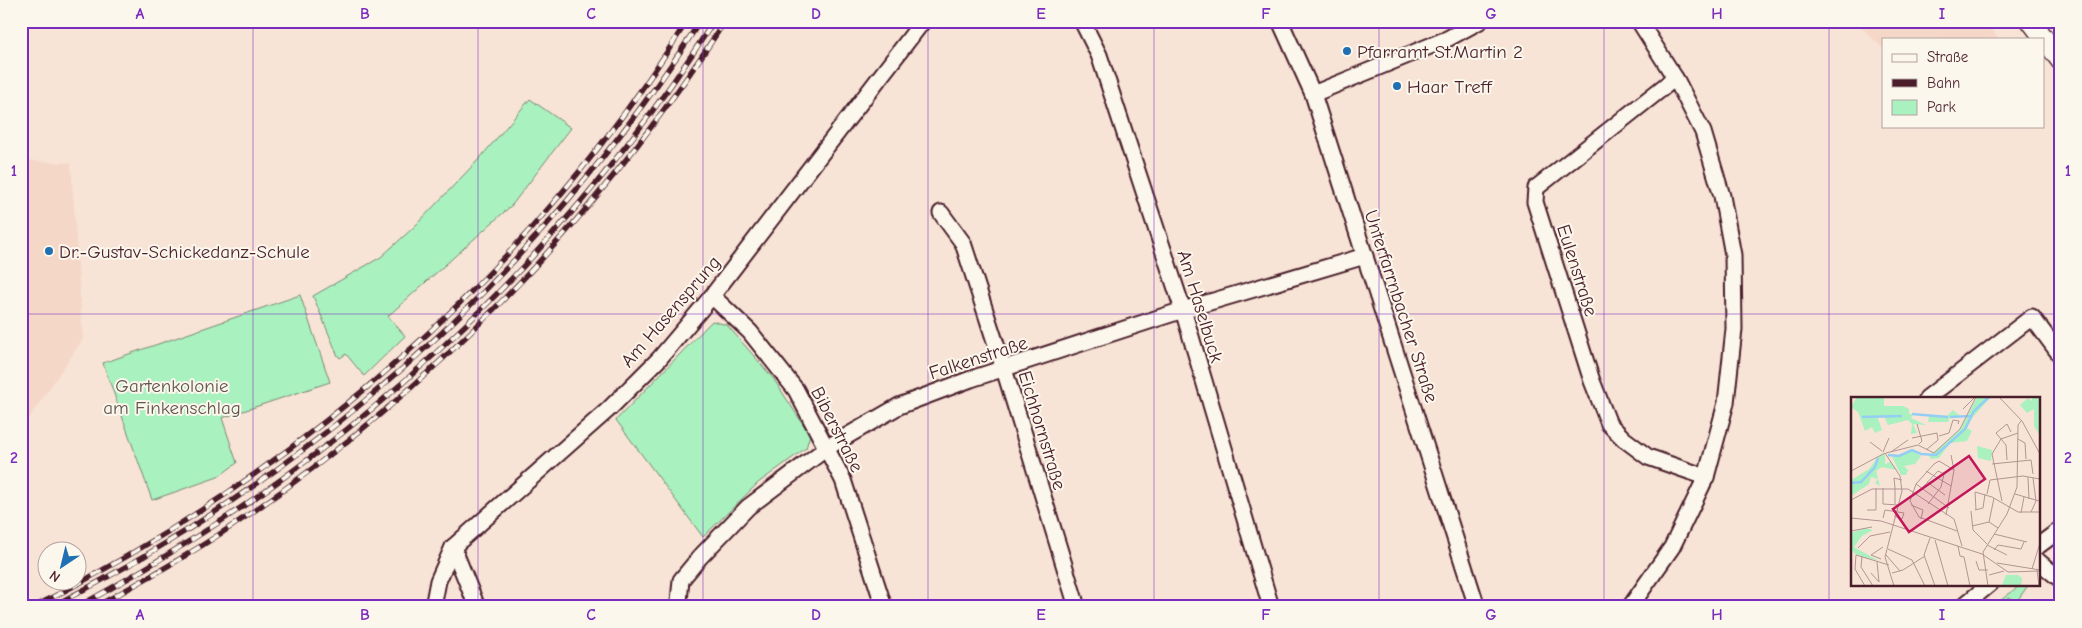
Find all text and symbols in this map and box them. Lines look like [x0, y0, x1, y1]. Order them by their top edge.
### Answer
text: A [136, 5, 145, 23]
text: B [360, 5, 370, 23]
text: C [586, 5, 596, 23]
text: D [811, 5, 821, 23]
text: E [1036, 5, 1046, 23]
text: F [1261, 5, 1271, 23]
text: G [1485, 5, 1497, 23]
text: H [1711, 5, 1723, 23]
text: I [1939, 5, 1945, 23]
legend [1882, 38, 2044, 128]
place label: Pfarramt St.Martin 2 [1357, 41, 1523, 63]
marker: Pfarramt St.Martin 2 [1341, 45, 1353, 57]
text: Straße [1927, 48, 1969, 66]
text: Bahn [1927, 74, 1960, 92]
place label: Haar Treff [1407, 76, 1493, 98]
marker: Haar Treff [1391, 80, 1403, 92]
text: Park [1927, 98, 1956, 116]
text: 1 [11, 162, 17, 180]
text: 1 [2065, 162, 2071, 180]
street label: Unterfarrnbacher Straße [1360, 207, 1443, 405]
street label: Eulenstraße [1552, 222, 1602, 319]
place label: Dr.-Gustav-Schickedanz-Schule [59, 241, 310, 263]
marker: Dr.-Gustav-Schickedanz-Schule [43, 245, 55, 257]
street label: Am Haselbuck [1173, 247, 1228, 366]
street label: Am Hasensprung [616, 251, 725, 372]
street label: Falkenstraße [926, 332, 1030, 384]
street label: Eichhornstraße [1014, 368, 1071, 492]
park label: Gartenkolonie am Finkenschlag [103, 375, 241, 419]
street label: Biberstraße [806, 383, 868, 476]
inset map [1851, 397, 2040, 586]
text: 2 [10, 449, 18, 467]
text: 2 [2064, 449, 2072, 467]
north arrow [38, 540, 88, 590]
text: N [46, 567, 63, 586]
text: A [136, 606, 145, 624]
text: B [360, 606, 370, 624]
text: C [586, 606, 596, 624]
text: D [811, 606, 821, 624]
text: E [1036, 606, 1046, 624]
text: F [1261, 606, 1271, 624]
text: G [1485, 606, 1497, 624]
text: H [1711, 606, 1723, 624]
text: I [1939, 606, 1945, 624]

